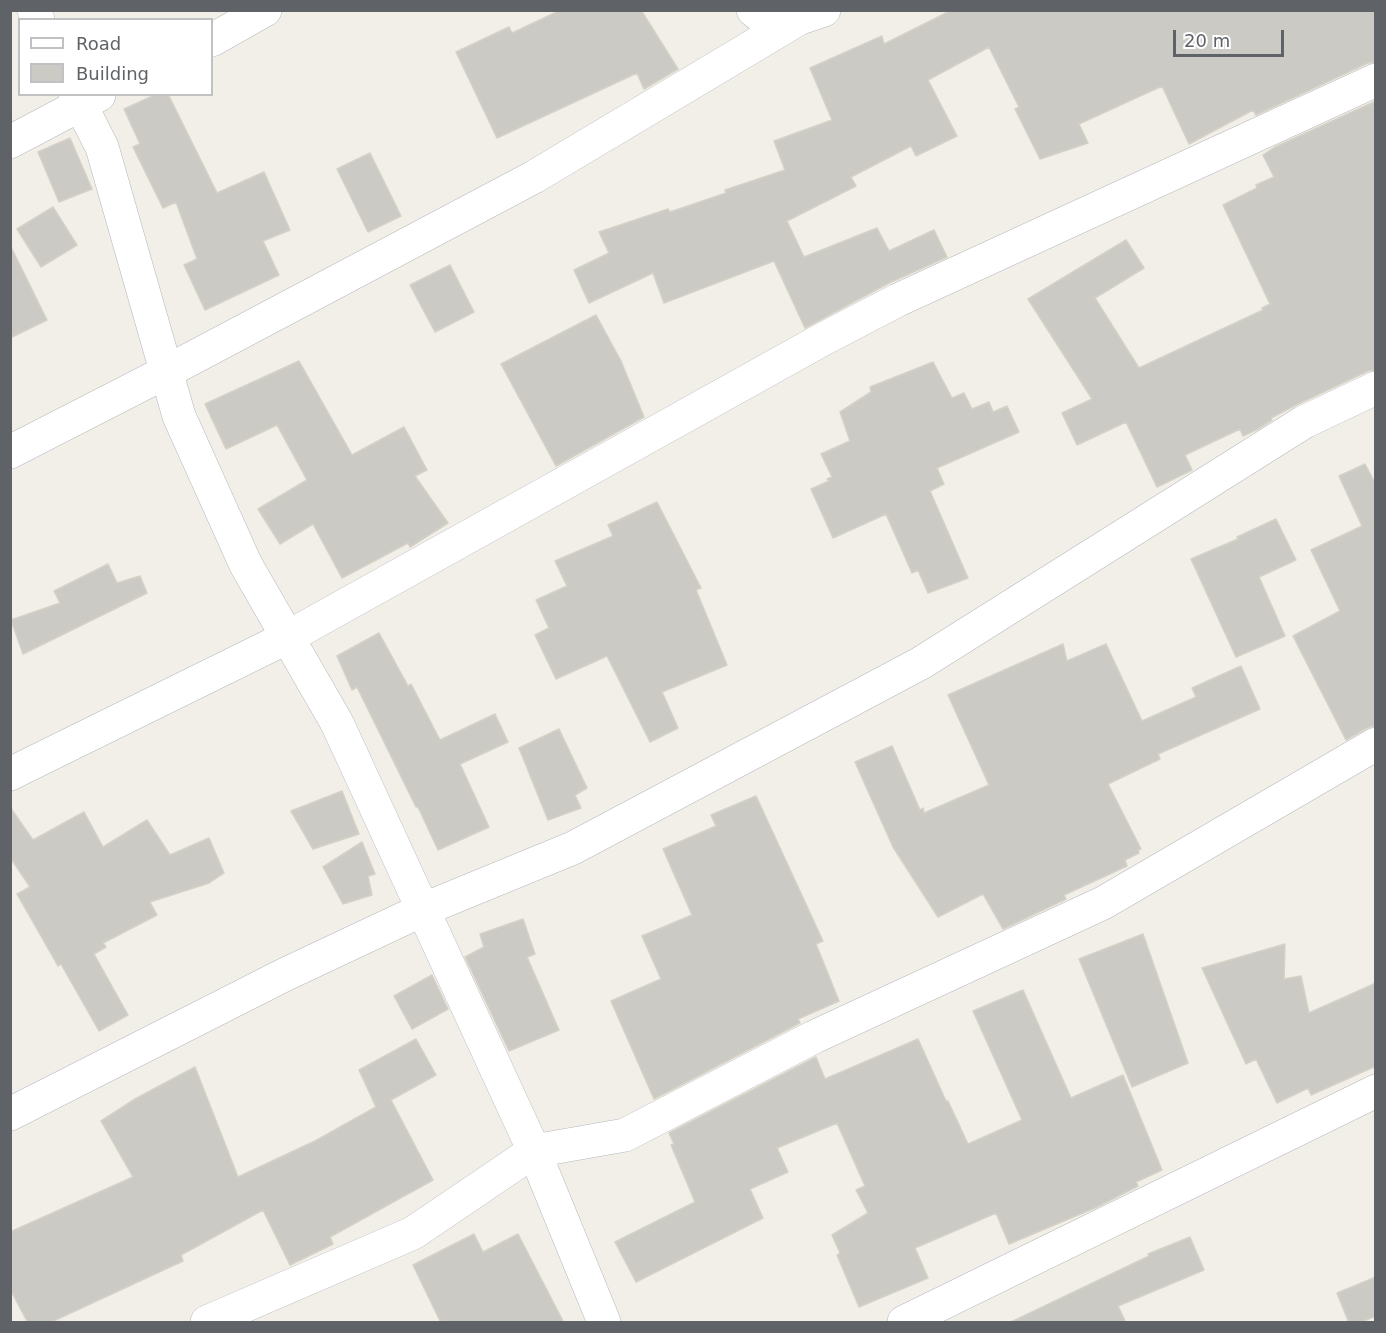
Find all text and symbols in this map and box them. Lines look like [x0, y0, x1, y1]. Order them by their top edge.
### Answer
legend [18, 18, 213, 96]
scale bar [1176, 18, 1287, 56]
text: 20 m [1184, 30, 1230, 51]
text: Road [76, 33, 121, 54]
text: Building [76, 63, 149, 84]

